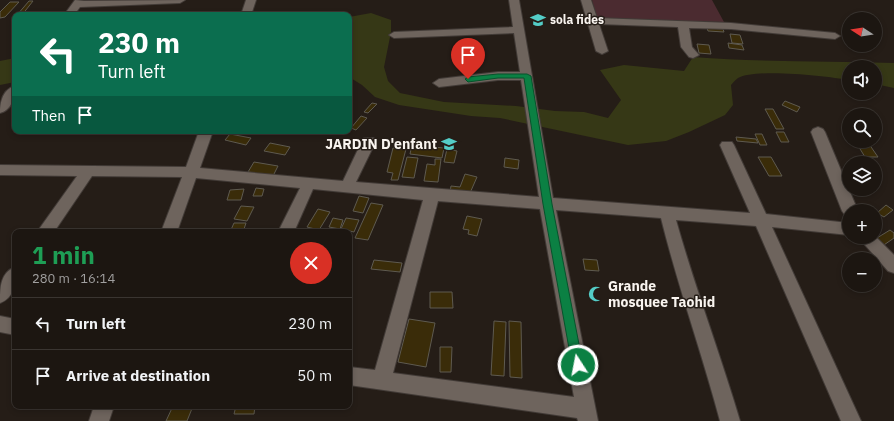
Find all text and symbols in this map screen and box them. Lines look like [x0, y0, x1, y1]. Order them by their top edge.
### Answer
school or university icon: sola fides [529, 11, 547, 29]
place label: sola fides [550, 12, 604, 27]
north arrow [842, 12, 882, 52]
map controls [842, 12, 882, 292]
text: 230 m [98, 24, 180, 61]
icon: left [32, 28, 84, 80]
pin [451, 38, 485, 79]
icon: arrive [457, 44, 479, 66]
text: Turn left [98, 60, 166, 83]
button: sound [842, 60, 882, 100]
icon: arrive [74, 104, 96, 126]
text: Then [32, 106, 66, 125]
button: search [842, 108, 882, 148]
place label: JARDIN D'enfant [325, 135, 437, 153]
school or university icon: JARDIN D'enfant [440, 135, 458, 153]
button: layers [842, 156, 882, 196]
button: + [842, 204, 882, 244]
text: 1 min [32, 239, 95, 271]
button: close [290, 242, 332, 284]
button: − [842, 252, 882, 292]
text: 280 m · 16:14 [32, 270, 115, 287]
place label: Grande mosquee Taohid [608, 277, 715, 311]
mosque icon: Grande mosquee Taohid [587, 285, 605, 303]
icon: left [32, 313, 54, 335]
text: Turn left [66, 314, 126, 333]
text: 230 m [288, 314, 332, 333]
position arrow [557, 344, 599, 386]
icon: arrive [32, 365, 54, 387]
text: Arrive at destination [66, 366, 210, 385]
text: 50 m [297, 366, 332, 385]

